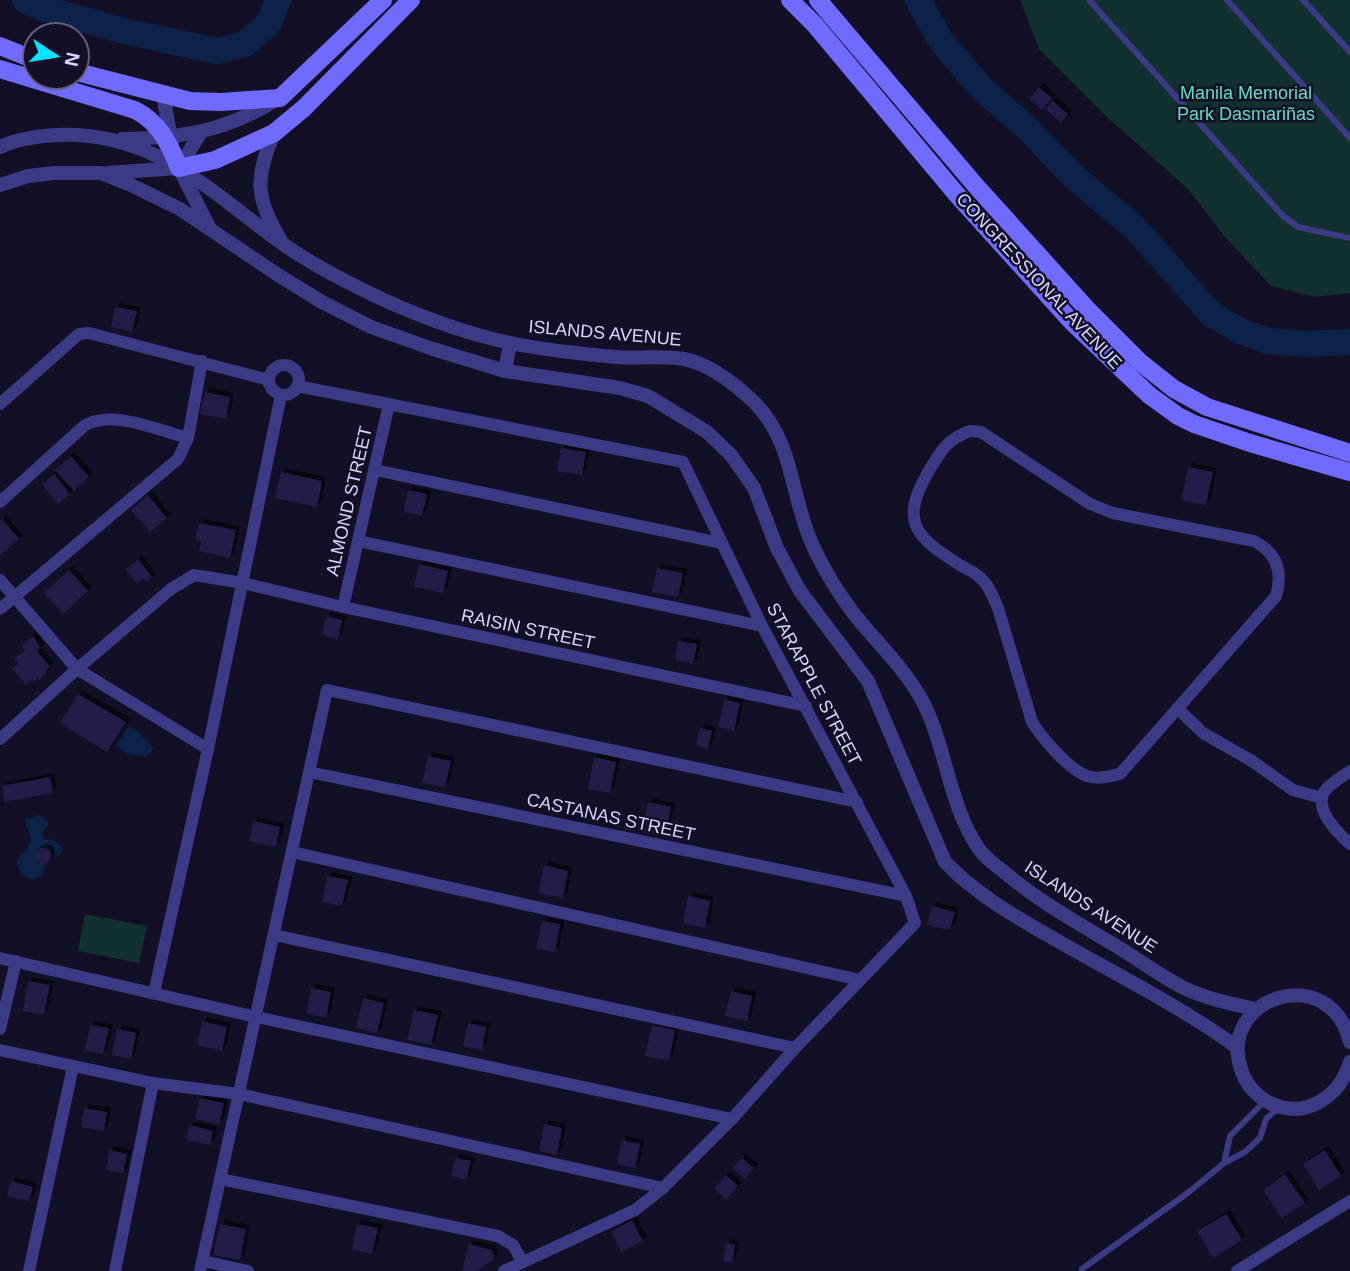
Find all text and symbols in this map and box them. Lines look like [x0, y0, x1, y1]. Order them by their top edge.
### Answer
north arrow [21, 21, 91, 91]
text: N [60, 51, 84, 68]
park label: Manila Memorial Park Dasmariñas [1177, 83, 1315, 124]
street label: CONGRESSIONAL AVENUE [952, 189, 1126, 373]
street label: ISLANDS AVENUE [528, 316, 682, 350]
street label: ALMOND STREET [322, 424, 376, 578]
street label: STARAPPLE STREET [763, 600, 865, 768]
street label: RAISIN STREET [459, 605, 597, 653]
street label: CASTANAS STREET [525, 789, 697, 845]
street label: ISLANDS AVENUE [1021, 857, 1161, 957]

